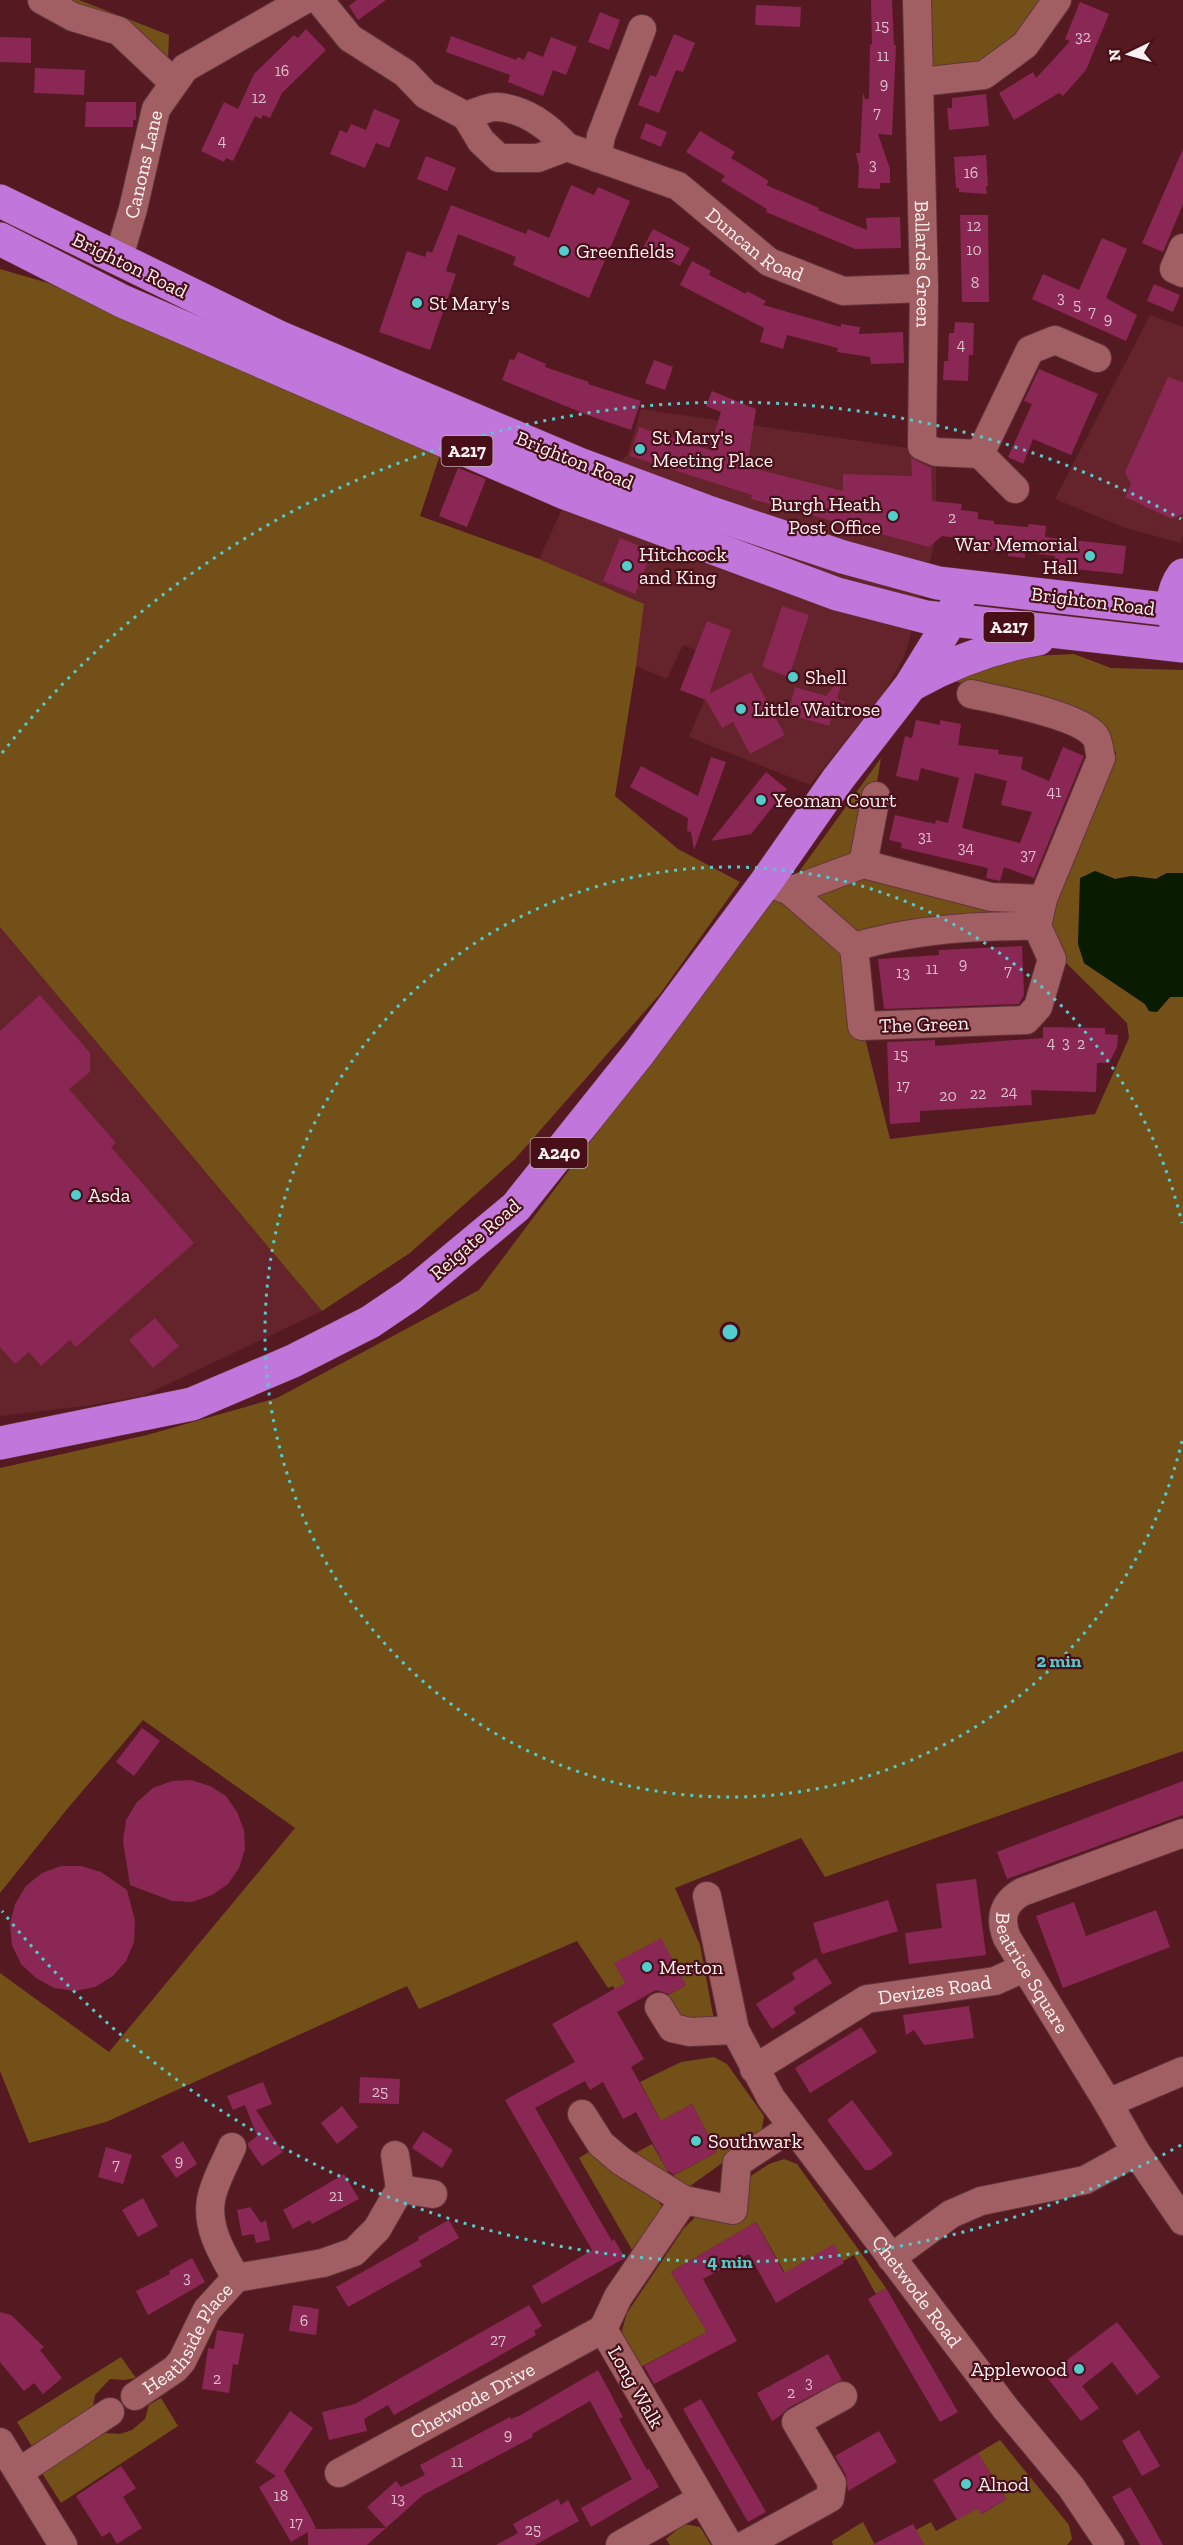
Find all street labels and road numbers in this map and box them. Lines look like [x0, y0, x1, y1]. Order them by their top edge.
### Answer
street label: Canons Lane [119, 108, 167, 221]
street label: Ballards Green [910, 200, 936, 328]
street label: Duncan Road [701, 202, 807, 286]
street label: Brighton Road [69, 227, 191, 303]
street label: Brighton Road [513, 425, 637, 495]
road number: A217 [442, 436, 492, 466]
street label: Brighton Road [1030, 581, 1156, 621]
road number: A217 [984, 612, 1034, 642]
street label: The Green [879, 1010, 970, 1038]
road number: A240 [530, 1138, 588, 1168]
street label: Reigate Road [425, 1193, 525, 1285]
street label: Beatrice Square [991, 1911, 1074, 2038]
street label: Devizes Road [876, 1970, 993, 2009]
street label: Chetwode Road [867, 2230, 967, 2352]
street label: Heathside Place [138, 2278, 238, 2399]
street label: Long Walk [603, 2342, 669, 2433]
street label: Chetwode Drive [406, 2357, 539, 2444]

